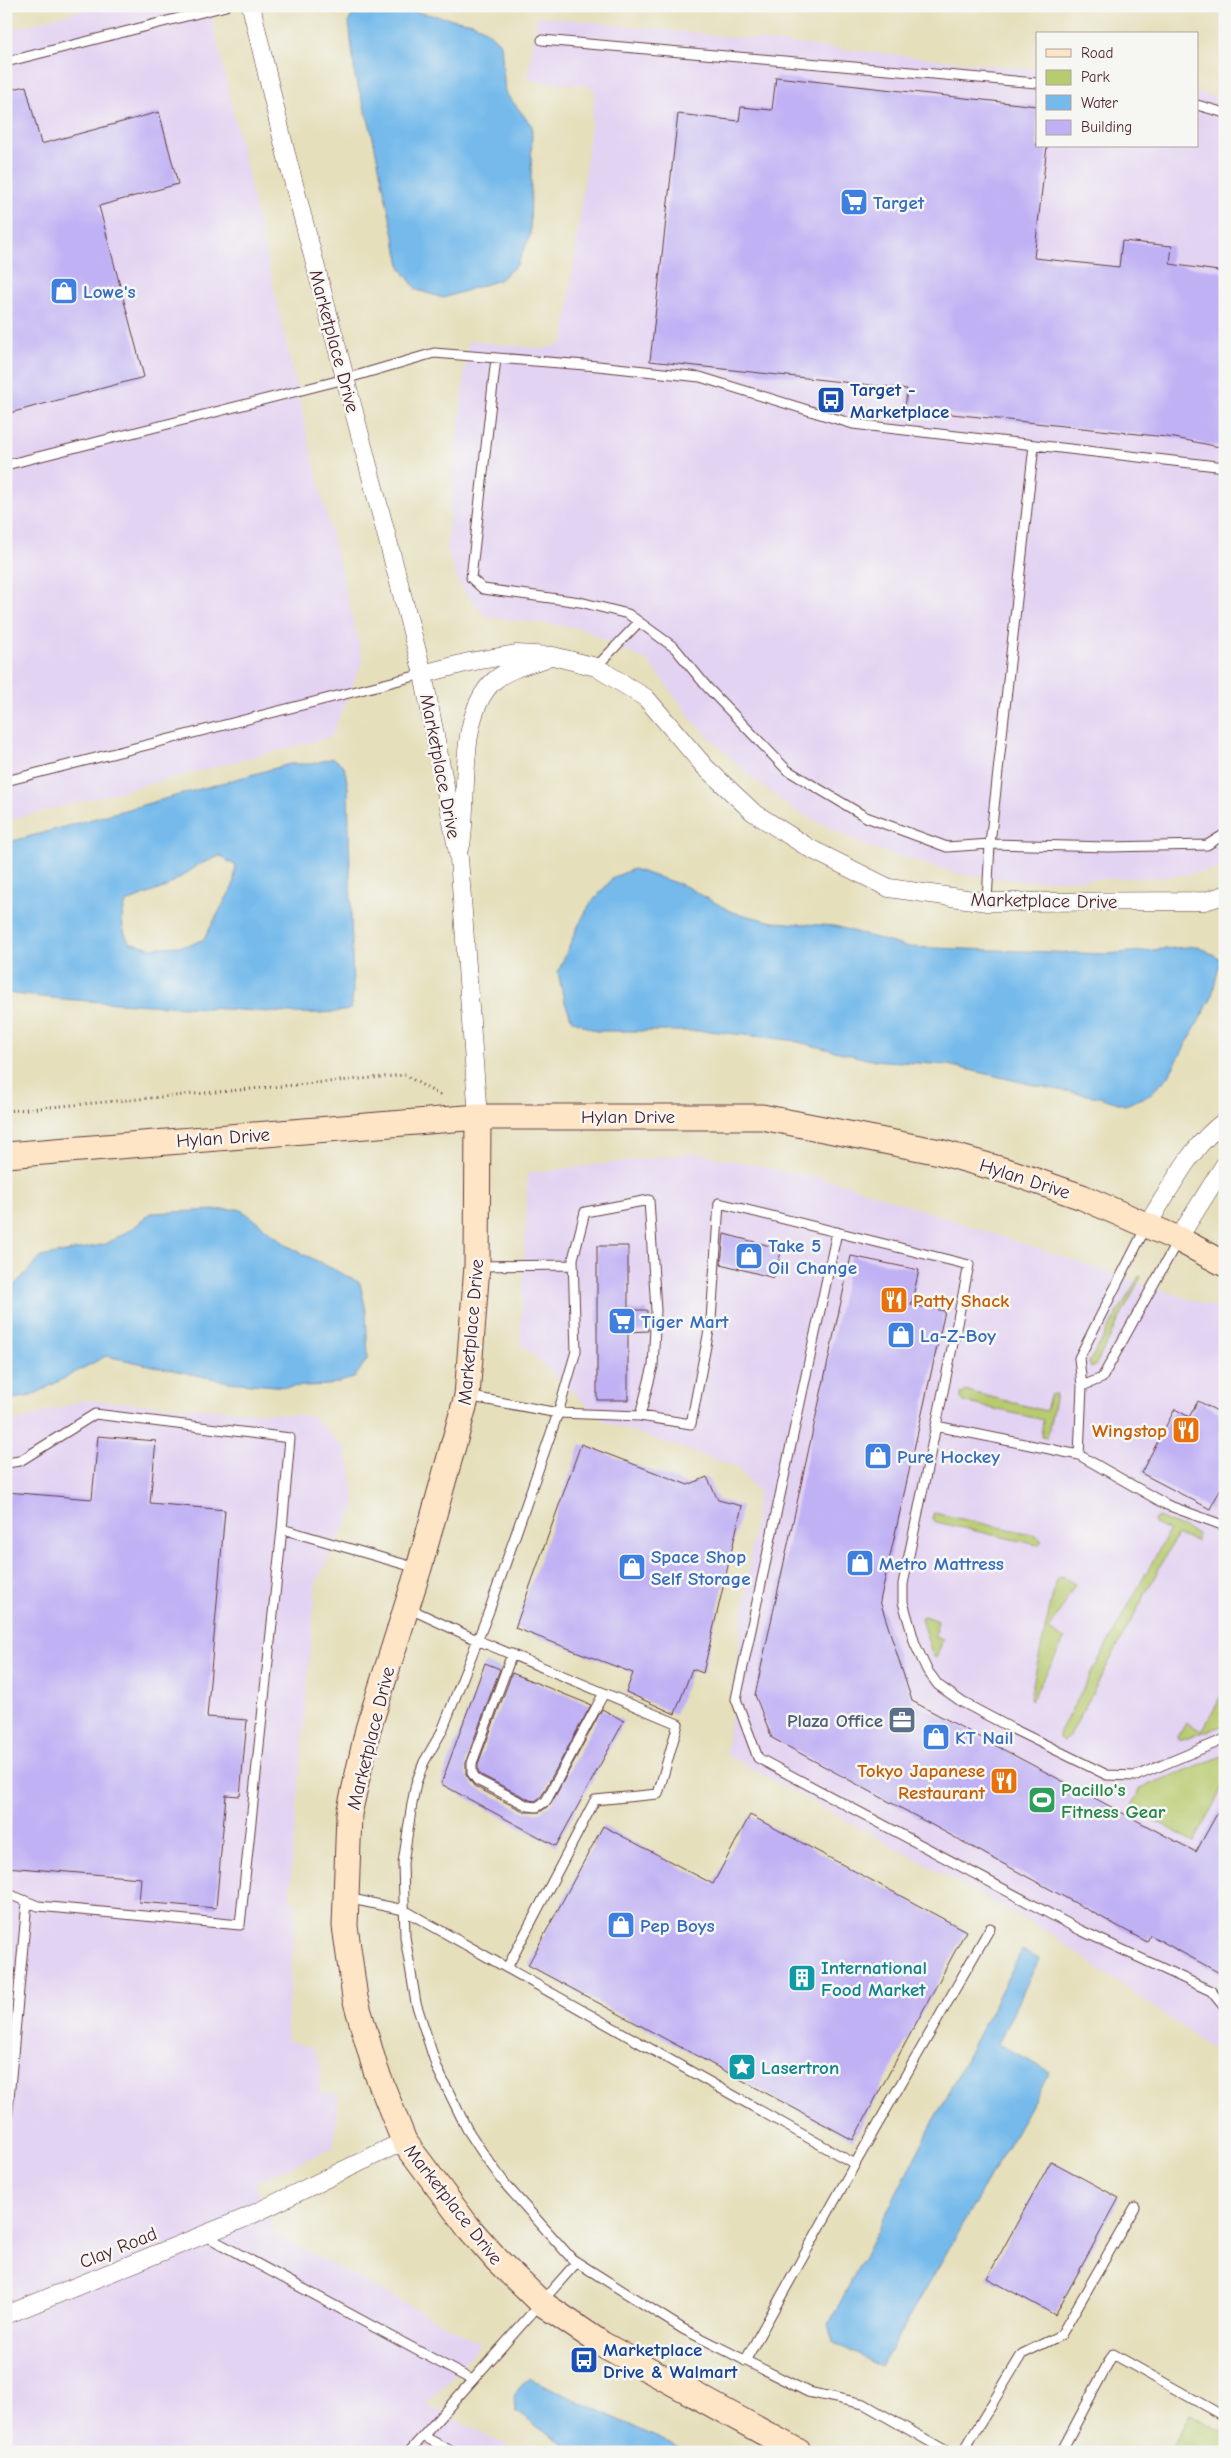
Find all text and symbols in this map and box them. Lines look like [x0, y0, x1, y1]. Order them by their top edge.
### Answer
legend [1036, 32, 1198, 148]
text: Road [1081, 44, 1113, 62]
text: Park [1081, 68, 1110, 86]
text: Water [1081, 94, 1118, 112]
text: Building [1081, 118, 1132, 136]
supermarket icon: Target [839, 187, 869, 217]
place label: Target [873, 192, 925, 214]
street label: Marketplace Drive [304, 267, 364, 415]
shop icon: Lowe's [49, 276, 79, 306]
place label: Lowe's [83, 281, 136, 303]
place label: Target - Marketplace [850, 379, 949, 423]
bus stop icon: Target - Marketplace [816, 385, 846, 415]
street label: Marketplace Drive [415, 692, 465, 840]
street label: Marketplace Drive [970, 889, 1118, 913]
street label: Hylan Drive [581, 1106, 675, 1128]
street label: Hylan Drive [175, 1124, 271, 1152]
street label: Hylan Drive [977, 1154, 1073, 1204]
place label: Take 5 Oil Change [768, 1235, 857, 1279]
shop icon: Take 5 Oil Change [734, 1241, 764, 1271]
street label: Marketplace Drive [454, 1258, 488, 1406]
restaurant icon: Patty Shack [879, 1285, 909, 1315]
place label: Patty Shack [913, 1290, 1010, 1312]
supermarket icon: Tiger Mart [607, 1306, 637, 1336]
place label: Tiger Mart [641, 1311, 729, 1333]
shop icon: La-Z-Boy [886, 1320, 916, 1350]
place label: La-Z-Boy [920, 1325, 996, 1347]
restaurant icon: Wingstop [1171, 1415, 1201, 1445]
place label: Wingstop [1092, 1420, 1167, 1442]
shop icon: Pure Hockey [863, 1441, 893, 1471]
place label: Pure Hockey [897, 1446, 1000, 1468]
place label: Space Shop Self Storage [651, 1546, 751, 1590]
shop icon: Metro Mattress [845, 1548, 875, 1578]
shop icon: Space Shop Self Storage [617, 1552, 647, 1582]
place label: Metro Mattress [879, 1553, 1004, 1575]
street label: Marketplace Drive [343, 1664, 399, 1812]
office icon: Plaza Office [887, 1705, 917, 1735]
place label: Plaza Office [787, 1710, 883, 1732]
shop icon: KT Nail [921, 1722, 951, 1752]
place label: KT Nail [955, 1727, 1014, 1749]
place label: Tokyo Japanese Restaurant [857, 1760, 986, 1804]
restaurant icon: Tokyo Japanese Restaurant [989, 1766, 1019, 1796]
place label: Pacillo's Fitness Gear [1061, 1779, 1166, 1823]
sports icon: Pacillo's Fitness Gear [1027, 1785, 1057, 1815]
shop icon: Pep Boys [606, 1910, 636, 1940]
place label: Pep Boys [640, 1915, 715, 1937]
place label: International Food Market [821, 1957, 927, 2001]
building icon: International Food Market [787, 1963, 817, 1993]
place icon: Lasertron [727, 2052, 757, 2082]
place label: Lasertron [761, 2057, 839, 2079]
street label: Marketplace Drive [399, 2140, 507, 2269]
street label: Clay Road [76, 2222, 160, 2273]
place label: Marketplace Drive & Walmart [603, 2339, 738, 2383]
bus stop icon: Marketplace Drive & Walmart [569, 2345, 599, 2375]

